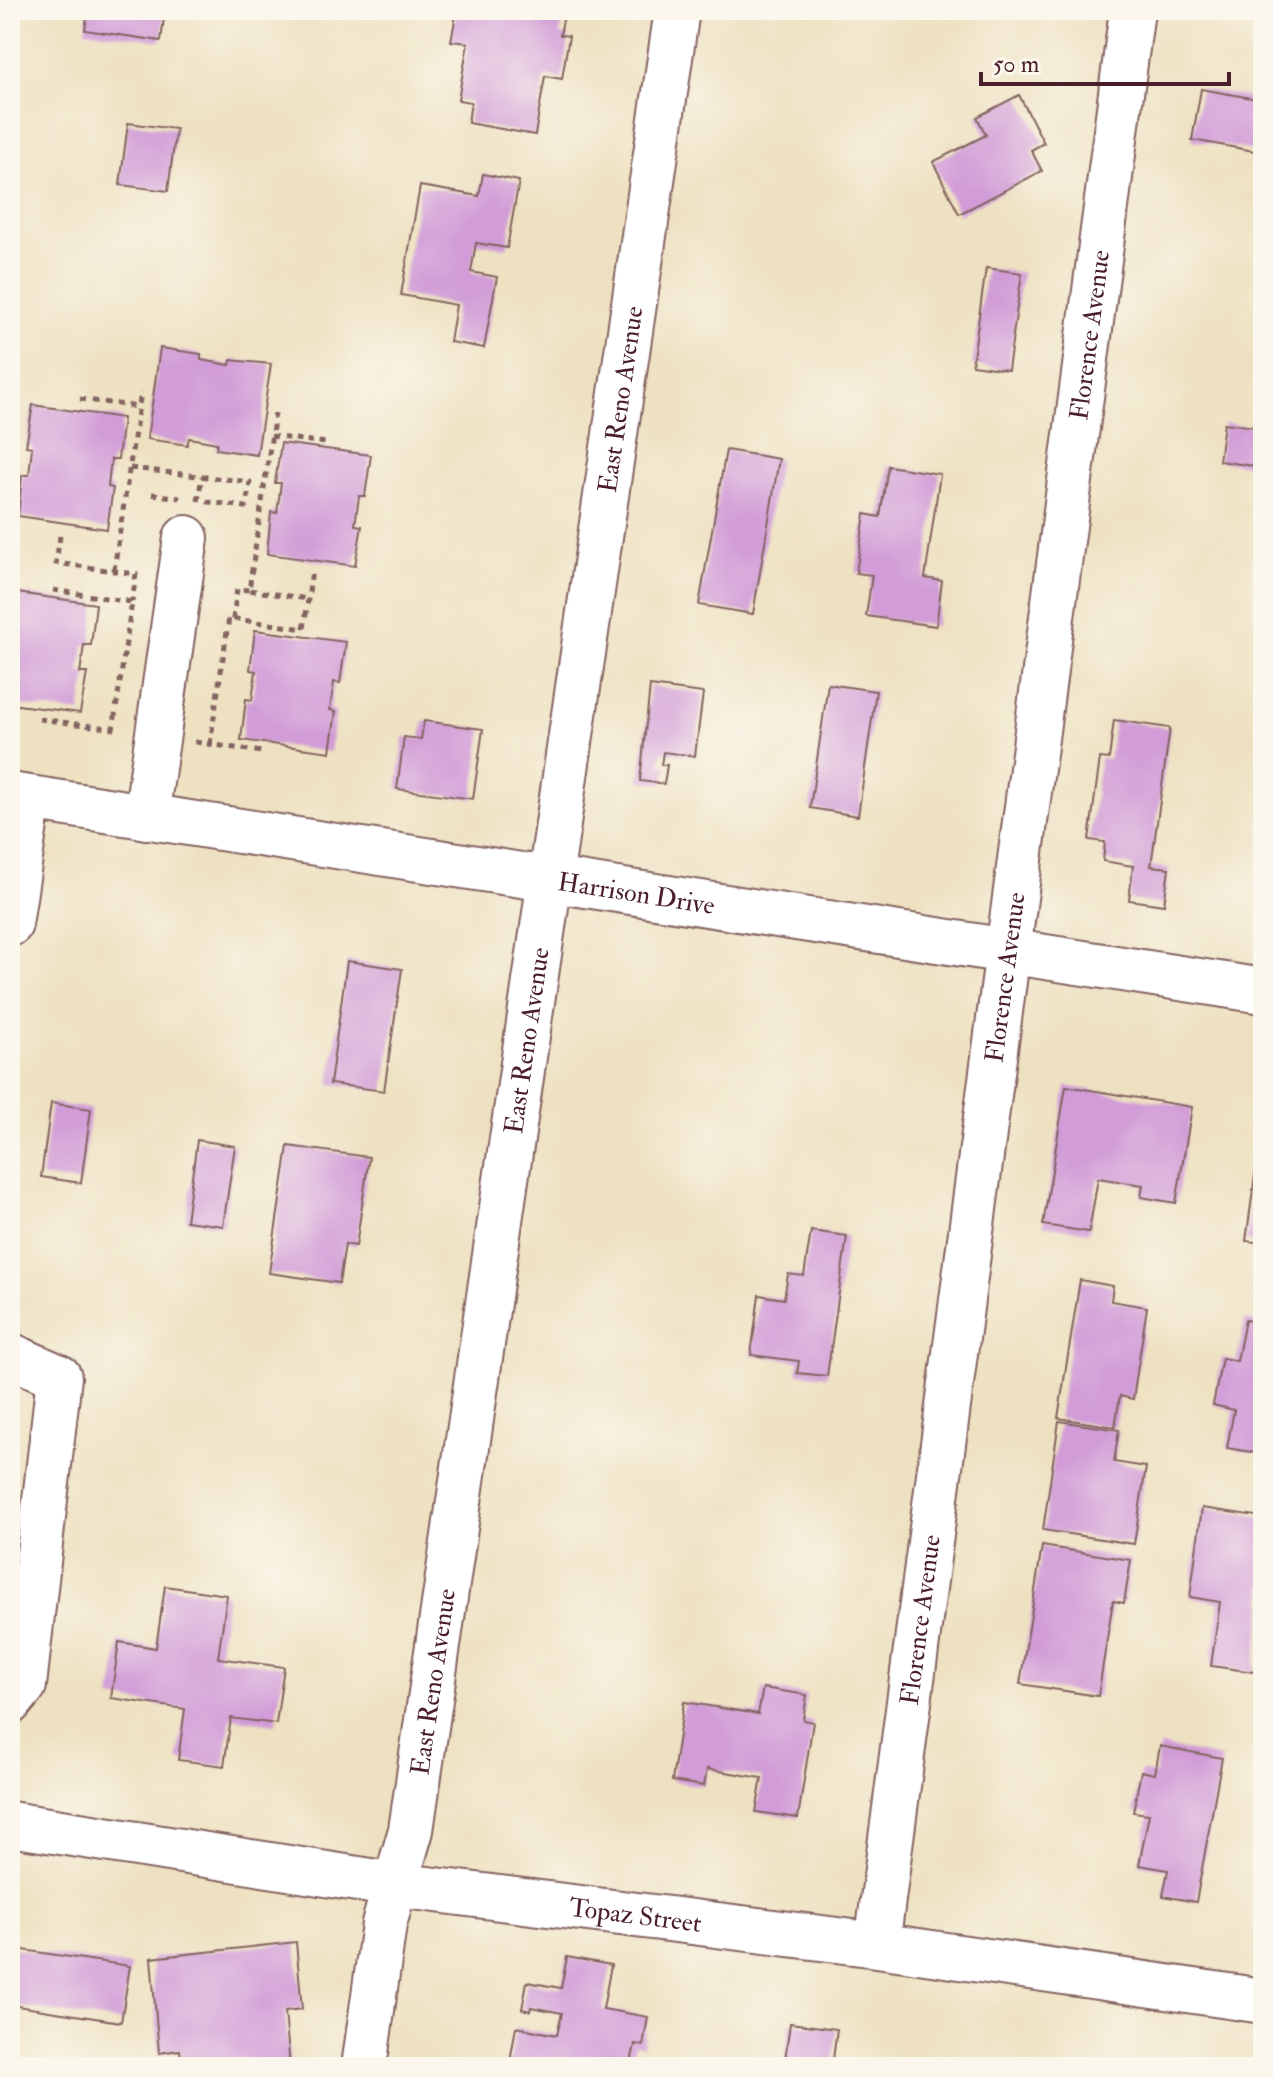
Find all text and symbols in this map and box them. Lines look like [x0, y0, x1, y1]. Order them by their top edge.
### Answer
scale bar [981, 36, 1229, 86]
text: 50 m [993, 49, 1040, 80]
street label: Florence Avenue [1063, 248, 1117, 422]
street label: East Reno Avenue [592, 304, 651, 495]
street label: Harrison Drive [556, 866, 717, 922]
street label: Florence Avenue [978, 890, 1033, 1065]
street label: East Reno Avenue [498, 945, 557, 1136]
street label: Florence Avenue [894, 1533, 948, 1707]
street label: East Reno Avenue [404, 1586, 463, 1777]
street label: Topaz Street [567, 1892, 703, 1940]

